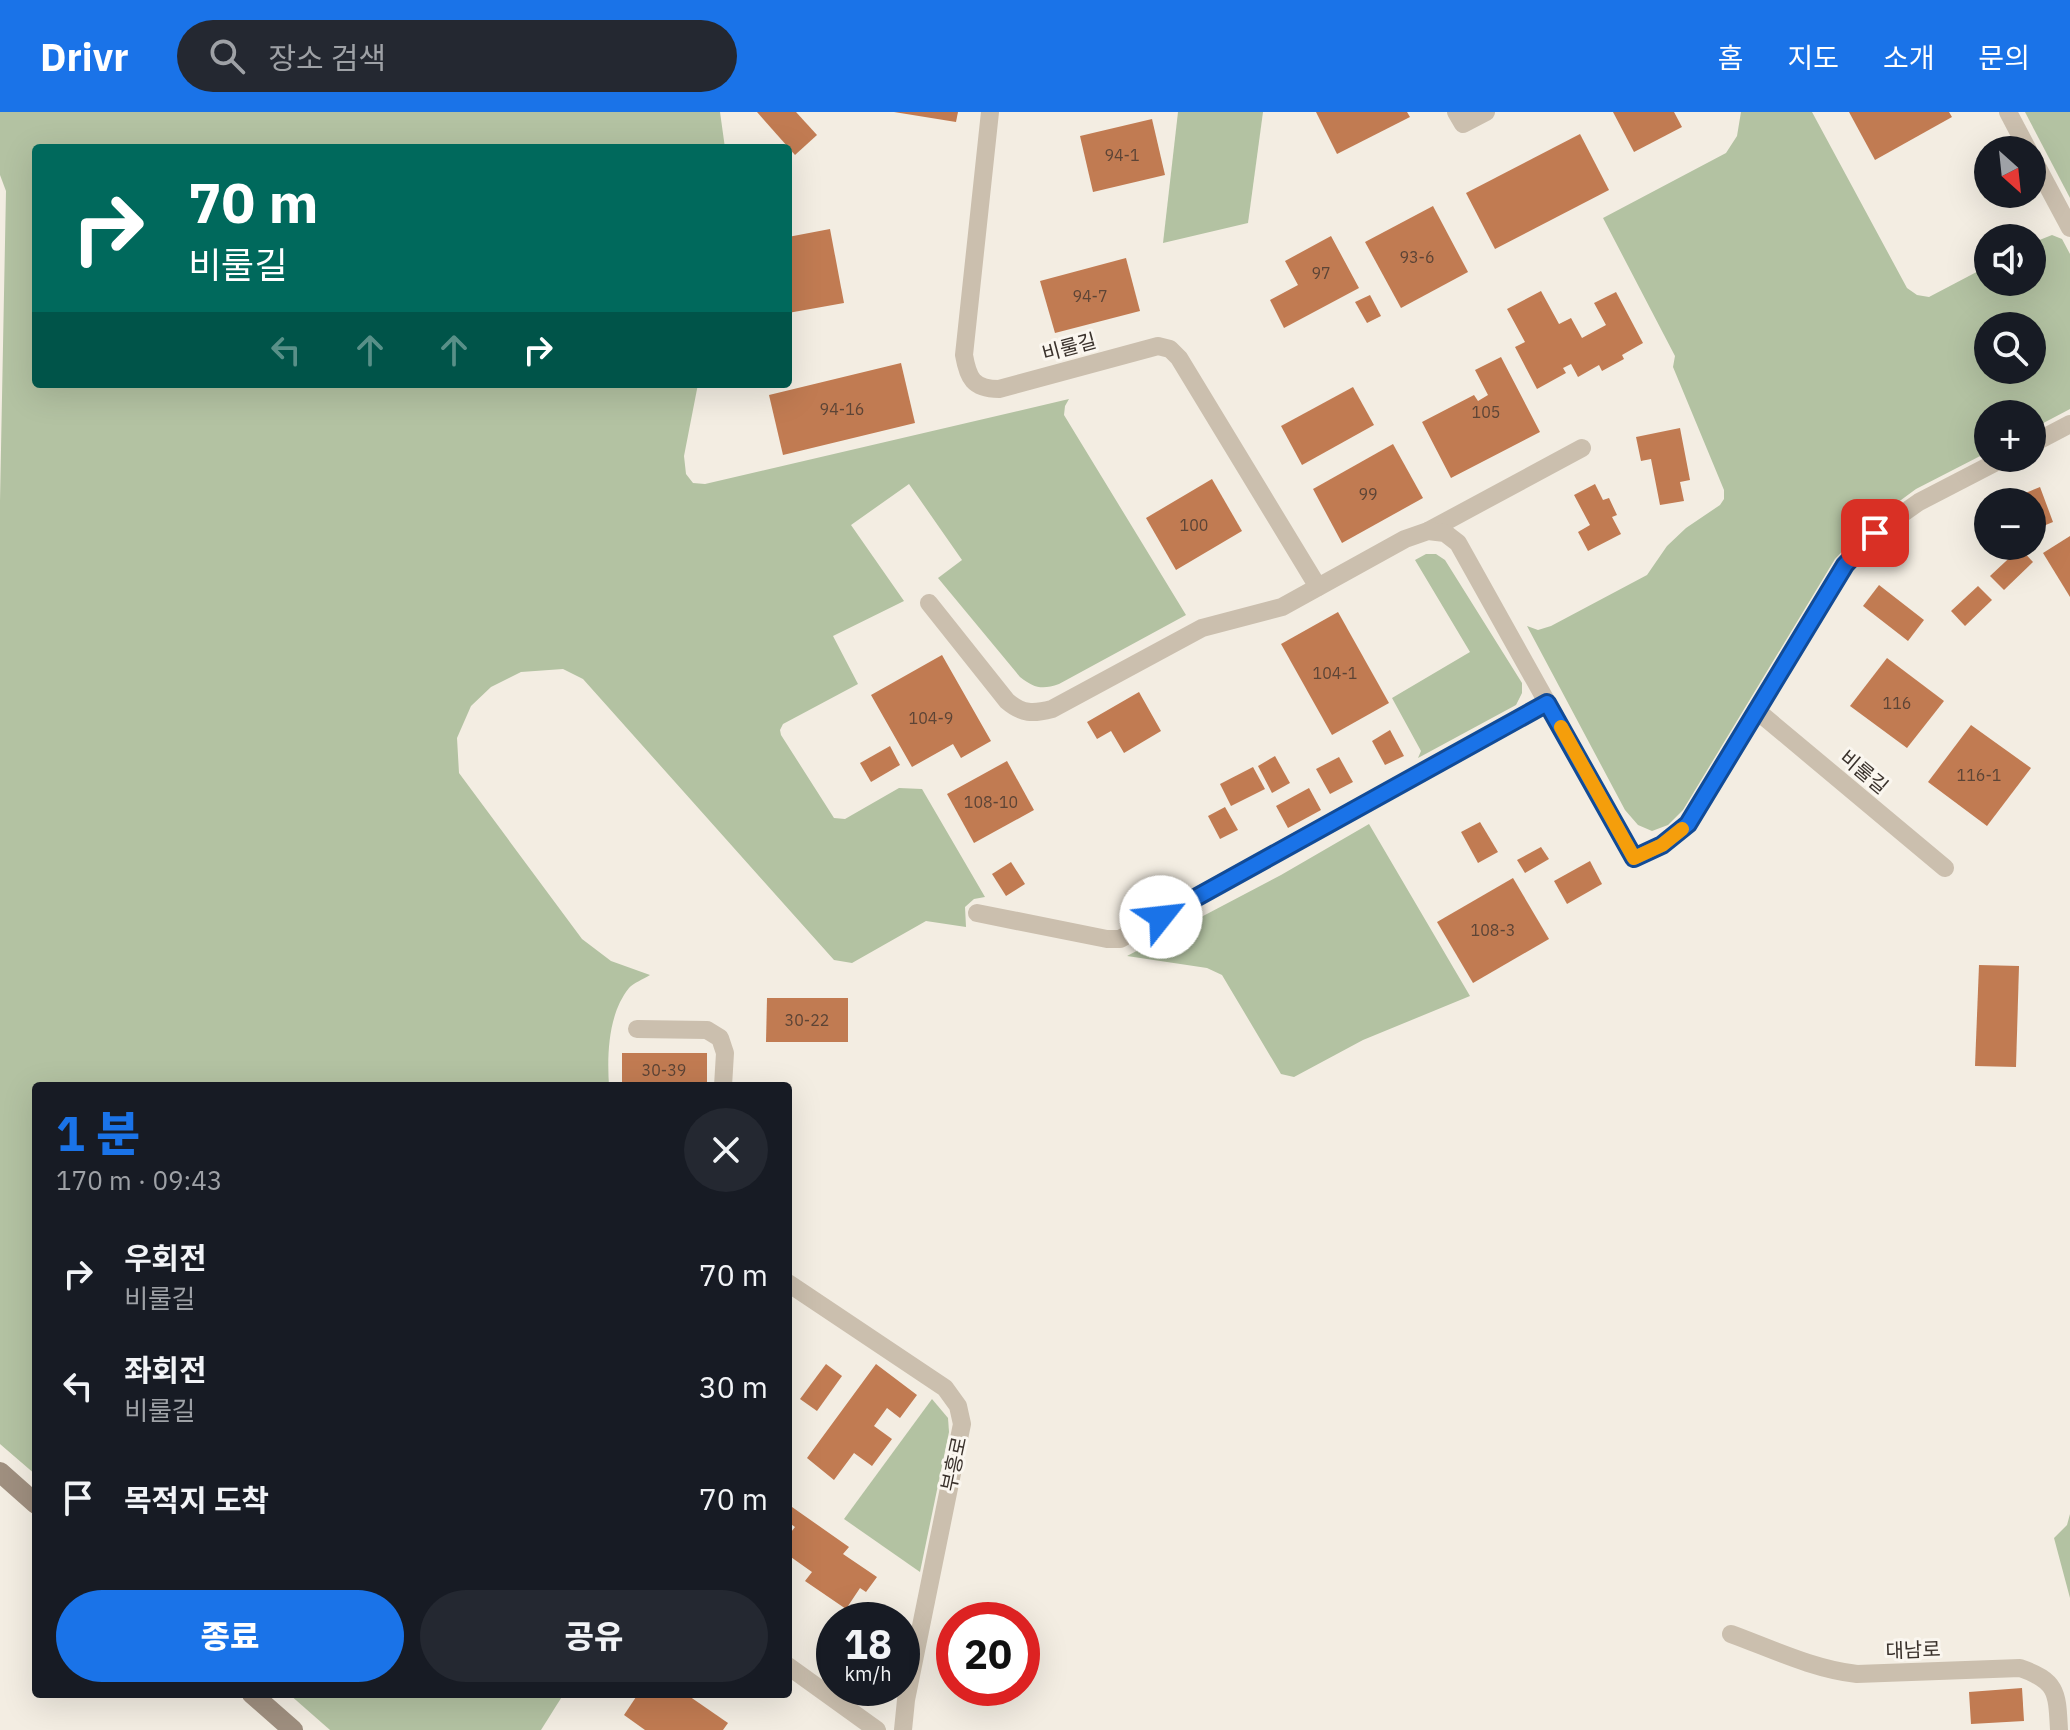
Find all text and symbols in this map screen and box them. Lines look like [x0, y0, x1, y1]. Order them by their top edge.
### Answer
search box [177, 20, 737, 92]
text: Drivr [40, 32, 129, 81]
icon: search [205, 34, 249, 78]
text: 장소 검색 [269, 38, 386, 77]
text: 홈 [1718, 39, 1743, 76]
text: 지도 [1787, 39, 1839, 76]
text: 소개 [1883, 39, 1934, 76]
text: 문의 [1978, 39, 2030, 76]
north arrow [1974, 136, 2046, 208]
map controls [1974, 136, 2046, 560]
house number: 94-1 [1104, 145, 1140, 165]
text: 70 m [188, 166, 318, 238]
icon: right [56, 176, 160, 280]
button: sound [1974, 224, 2046, 296]
text: 비룰길 [188, 241, 287, 288]
house number: 93-6 [1399, 247, 1435, 267]
house number: 97 [1311, 263, 1331, 283]
house number: 94-7 [1072, 286, 1108, 306]
button: search [1974, 312, 2046, 384]
street label: 비룰길 [1039, 326, 1099, 367]
icon: left [264, 328, 308, 372]
icon: ahead [348, 328, 392, 372]
icon: ahead [432, 328, 476, 372]
icon: right [516, 328, 560, 372]
house number: 94-16 [820, 399, 864, 419]
button: + [1974, 400, 2046, 472]
house number: 105 [1472, 402, 1500, 422]
house number: 99 [1358, 484, 1378, 504]
button: − [1974, 488, 2046, 560]
pin [1841, 499, 1909, 567]
icon: arrive [1853, 511, 1897, 555]
house number: 100 [1180, 515, 1208, 535]
house number: 104-1 [1313, 663, 1357, 683]
house number: 116 [1883, 693, 1911, 713]
house number: 104-9 [909, 708, 953, 728]
street label: 비룰길 [1834, 744, 1894, 800]
house number: 116-1 [1957, 765, 2001, 785]
house number: 108-10 [964, 792, 1018, 812]
position arrow [1119, 875, 1203, 959]
house number: 108-3 [1471, 920, 1515, 940]
house number: 30-22 [785, 1010, 829, 1030]
house number: 30-39 [642, 1060, 686, 1080]
text: 1 분 [56, 1102, 140, 1164]
button: close [684, 1108, 768, 1192]
text: 170 m · 09:43 [56, 1163, 222, 1197]
text: 우회전 [124, 1238, 207, 1277]
icon: right [56, 1252, 100, 1296]
text: 70 m [699, 1255, 768, 1294]
text: 비룰길 [124, 1281, 196, 1315]
text: 좌회전 [124, 1350, 207, 1389]
icon: left [56, 1364, 100, 1408]
text: 30 m [699, 1367, 768, 1406]
text: 비룰길 [124, 1393, 196, 1427]
street label: 부흥로 [935, 1434, 972, 1494]
icon: arrive [56, 1476, 100, 1520]
text: 70 m [699, 1479, 768, 1518]
text: 목적지 도착 [124, 1480, 269, 1519]
button: 종료 [56, 1590, 404, 1682]
button: 공유 [420, 1590, 768, 1682]
speed limit sign: 20 [936, 1602, 1040, 1706]
text: 18 [844, 1618, 892, 1670]
street label: 대남로 [1885, 1635, 1941, 1664]
text: km/h [844, 1660, 892, 1687]

